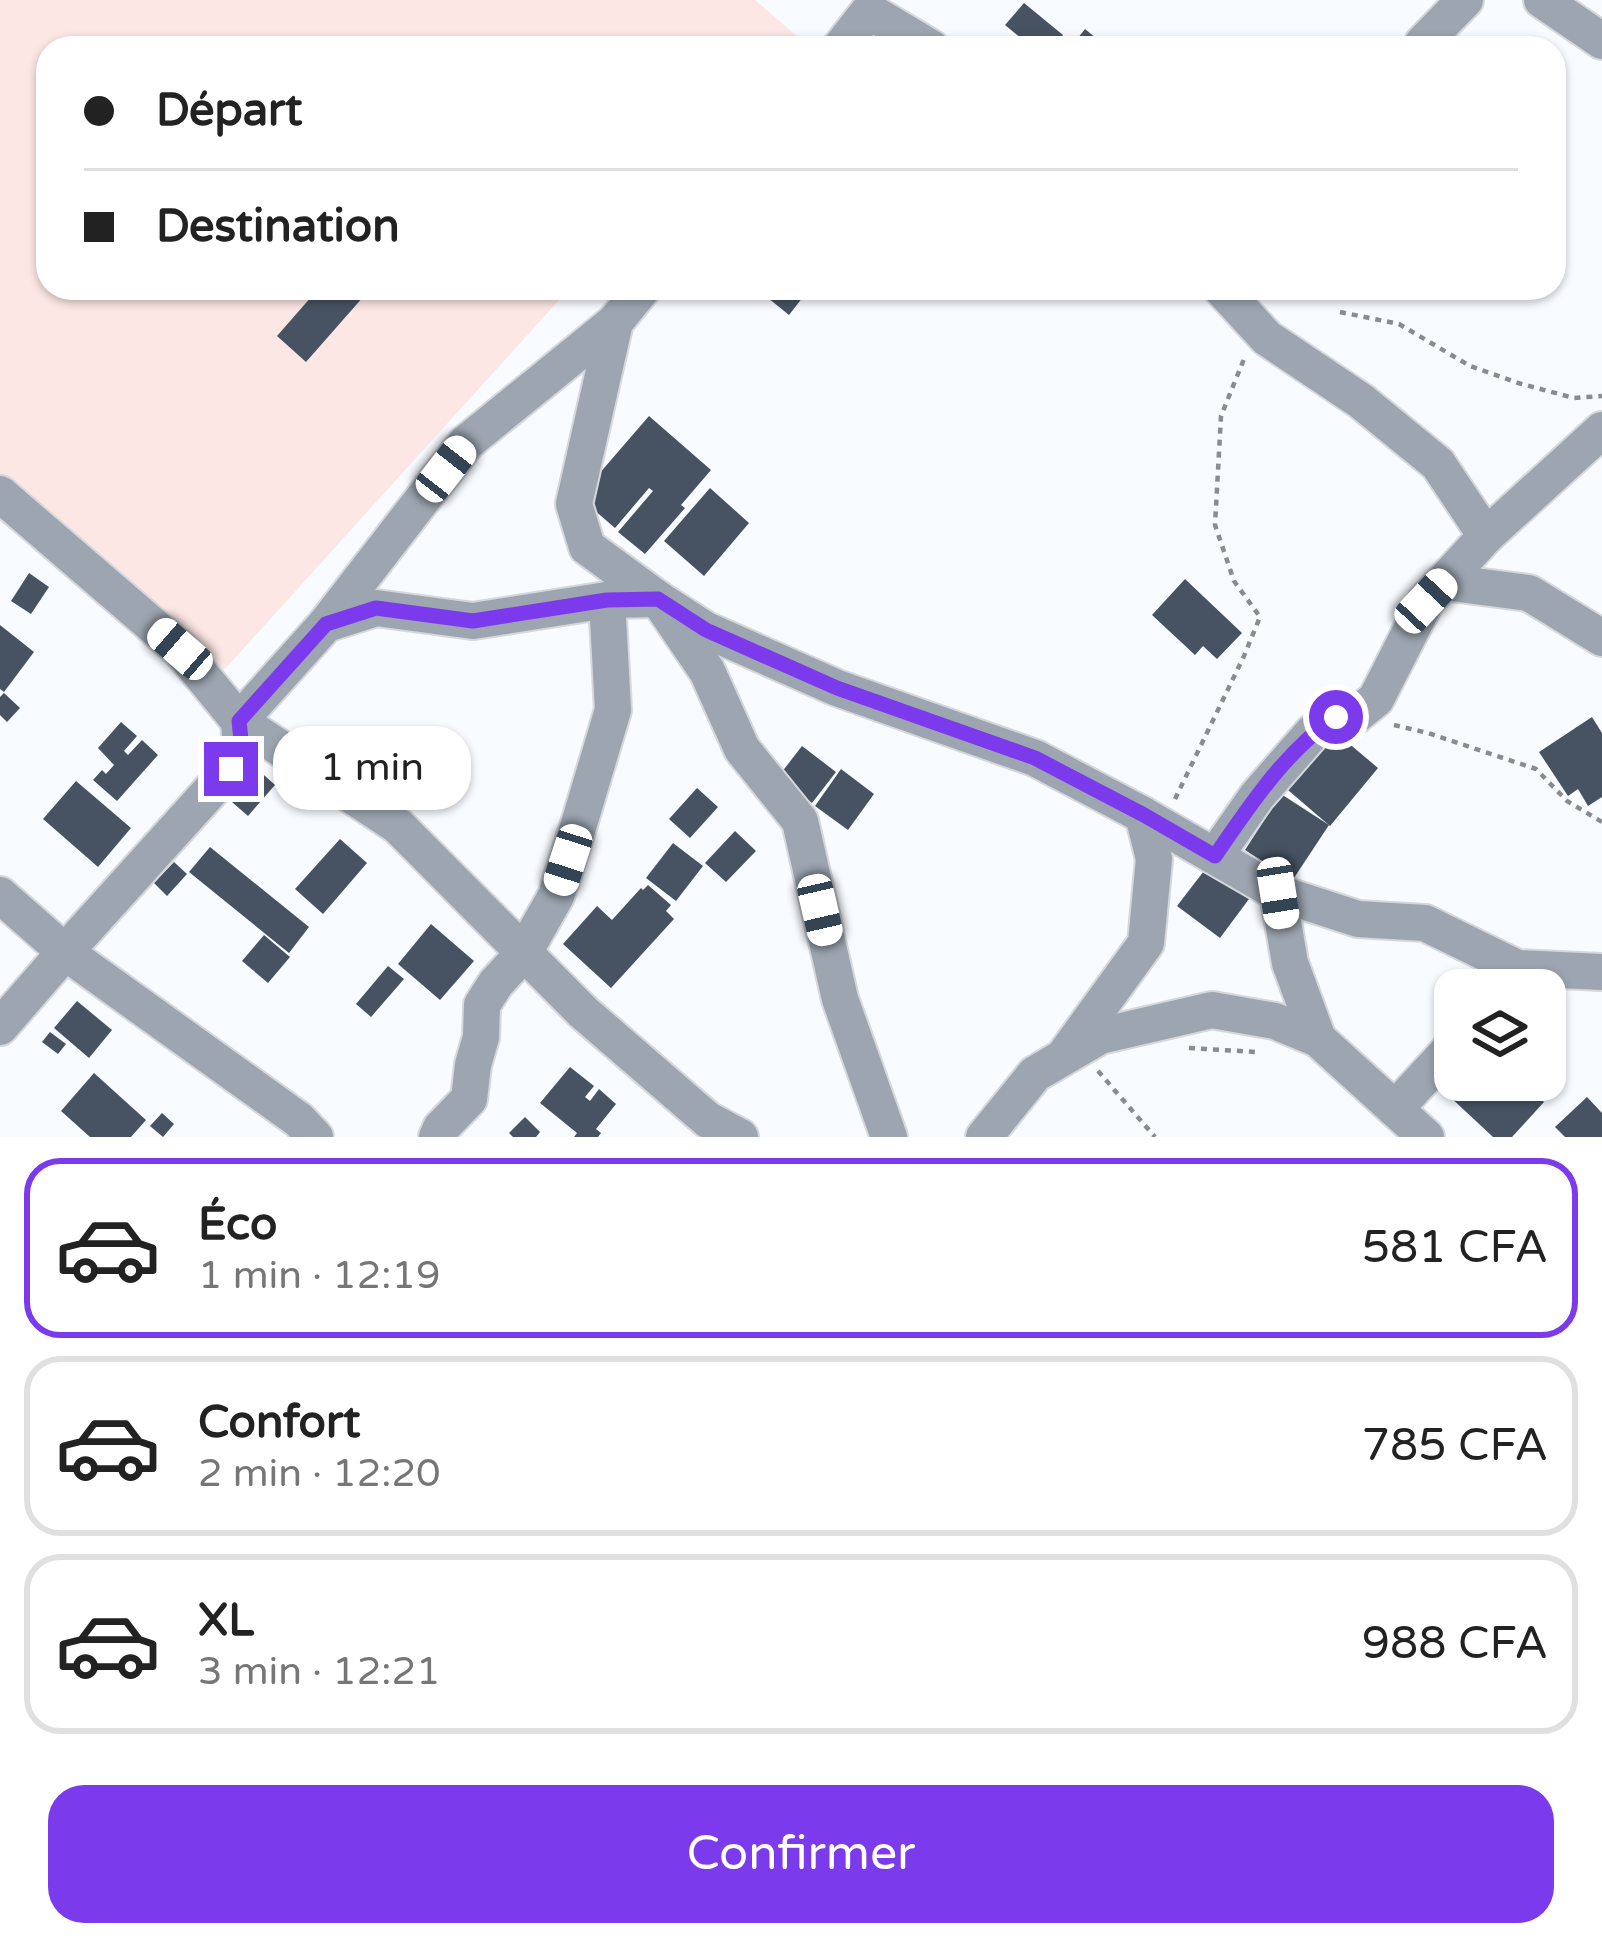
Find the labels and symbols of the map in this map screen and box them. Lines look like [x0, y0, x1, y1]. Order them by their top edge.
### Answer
car [410, 430, 482, 508]
car [1388, 562, 1464, 640]
car [141, 612, 219, 686]
route start [1309, 690, 1363, 744]
callout: 1 min [273, 727, 471, 811]
route end [204, 742, 258, 796]
car [540, 820, 596, 900]
car [1255, 855, 1301, 931]
car [794, 871, 846, 949]

